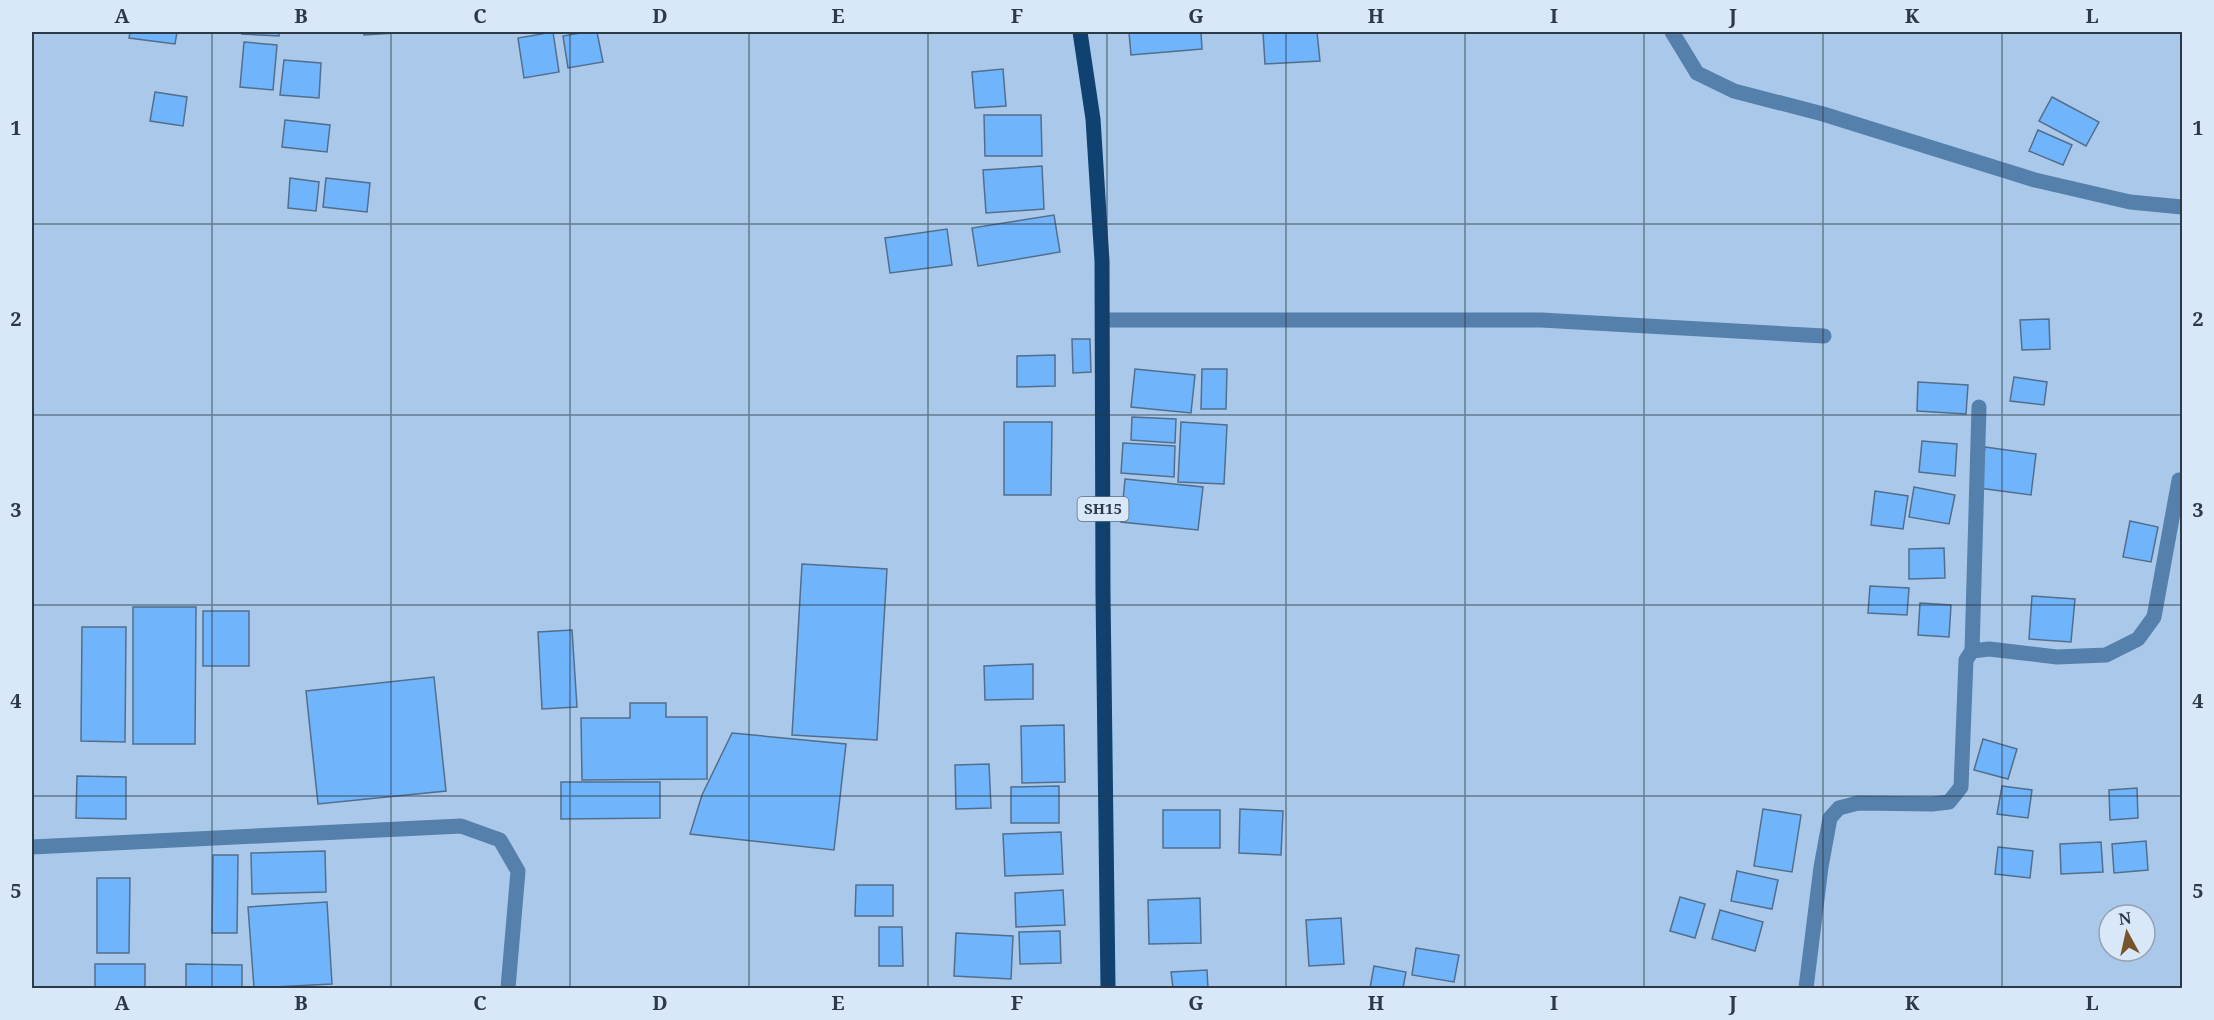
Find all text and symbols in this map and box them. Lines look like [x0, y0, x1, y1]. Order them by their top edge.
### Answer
text: A [114, 2, 130, 29]
text: B [294, 2, 308, 29]
text: C [473, 2, 487, 29]
text: D [652, 2, 668, 29]
text: E [831, 2, 845, 29]
text: F [1011, 2, 1023, 29]
text: G [1188, 2, 1204, 29]
text: H [1368, 2, 1384, 29]
text: I [1550, 2, 1558, 29]
text: J [1728, 2, 1737, 29]
text: K [1905, 2, 1920, 29]
text: L [2085, 2, 2099, 29]
text: 1 [10, 114, 22, 141]
text: 1 [2192, 114, 2204, 141]
text: 2 [10, 305, 22, 332]
text: 2 [2192, 305, 2204, 332]
text: 3 [10, 496, 22, 523]
text: 3 [2192, 496, 2204, 523]
road number: SH15 [1078, 497, 1128, 521]
text: 4 [10, 687, 22, 714]
text: 4 [2192, 687, 2204, 714]
text: 5 [10, 877, 22, 904]
text: 5 [2192, 877, 2204, 904]
north arrow [2097, 903, 2157, 963]
text: N [2117, 906, 2133, 930]
text: A [114, 989, 130, 1016]
text: B [294, 989, 308, 1016]
text: C [473, 989, 487, 1016]
text: D [652, 989, 668, 1016]
text: E [831, 989, 845, 1016]
text: F [1011, 989, 1023, 1016]
text: G [1188, 989, 1204, 1016]
text: H [1368, 989, 1384, 1016]
text: I [1550, 989, 1558, 1016]
text: J [1728, 989, 1737, 1016]
text: K [1905, 989, 1920, 1016]
text: L [2085, 989, 2099, 1016]

